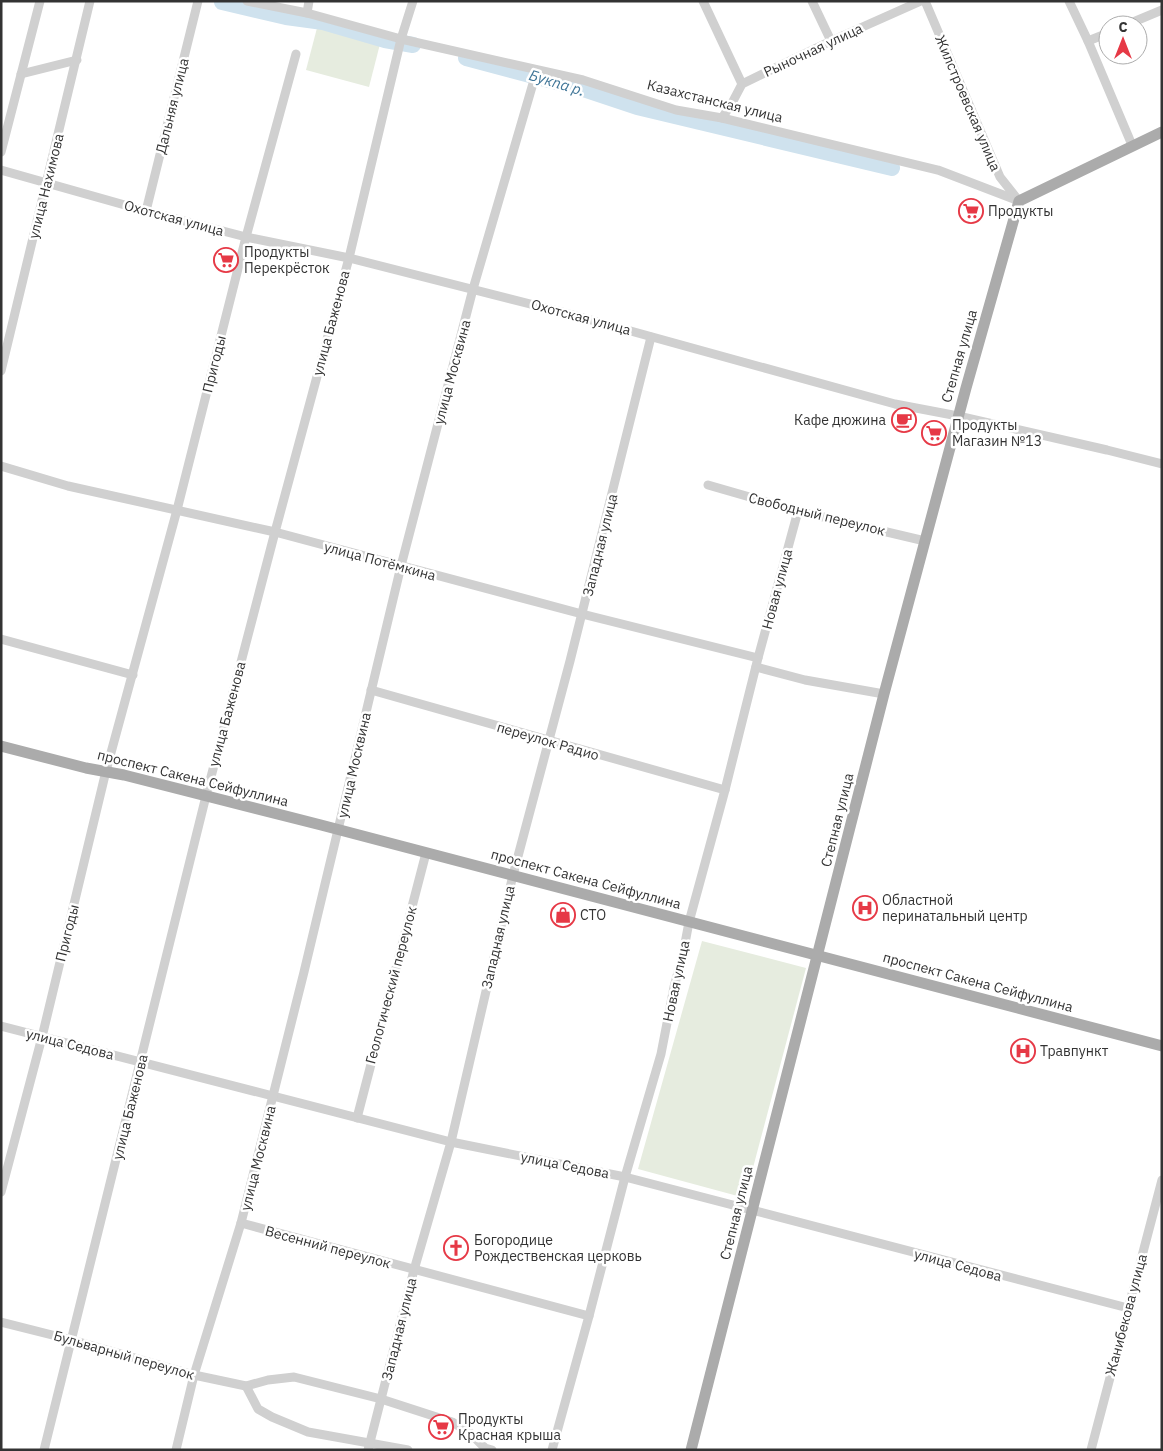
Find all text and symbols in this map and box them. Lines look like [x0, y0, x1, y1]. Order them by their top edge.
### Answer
north arrow [1098, 15, 1148, 65]
text: С [1118, 18, 1128, 36]
street label: Рыночная улица [760, 19, 866, 81]
street label: Жилстроевская улица [931, 32, 1005, 174]
street label: Дальняя улица [151, 56, 193, 156]
water label: Букпа р. [527, 65, 587, 100]
street label: Казахстанская улица [645, 75, 785, 127]
street label: улица Нахимова [24, 131, 68, 240]
street label: Охотская улица [122, 196, 226, 240]
supermarket icon: Продукты [958, 198, 984, 224]
place label: Продукты [988, 202, 1053, 220]
place label: Продукты Перекрёсток [244, 243, 330, 277]
supermarket icon: Продукты Перекрёсток [213, 247, 239, 273]
street label: улица Баженова [308, 268, 354, 377]
street label: Охотская улица [529, 295, 633, 339]
street label: Степная улица [937, 307, 981, 405]
street label: улица Москвина [429, 317, 475, 426]
street label: Пригоды [198, 334, 230, 394]
cafe icon: Кафе дюжина [891, 407, 917, 433]
place label: Кафе дюжина [794, 411, 887, 429]
place label: Продукты Магазин №13 [952, 416, 1042, 450]
supermarket icon: Продукты Магазин №13 [921, 420, 947, 446]
street label: Свободный переулок [747, 488, 887, 540]
street label: Западная улица [579, 491, 622, 598]
street label: улица Потёмкина [322, 537, 438, 585]
street label: Новая улица [758, 546, 797, 631]
street label: улица Баженова [204, 659, 250, 768]
street label: улица Москвина [333, 710, 375, 820]
street label: переулок Радио [495, 718, 601, 764]
street label: проспект Сакена Сейфуллина [96, 746, 291, 811]
street label: Степная улица [817, 771, 857, 869]
street label: проспект Сакена Сейфуллина [489, 845, 684, 913]
street label: Западная улица [477, 883, 519, 990]
place label: Областной перинатальный центр [882, 891, 1028, 925]
hospital icon: Областной перинатальный центр [852, 895, 878, 921]
shop icon: СТО [550, 902, 576, 928]
street label: Пригоды [51, 903, 83, 963]
street label: Геологический переулок [361, 904, 421, 1066]
place label: СТО [580, 906, 606, 924]
street label: Новая улица [659, 938, 693, 1023]
street label: проспект Сакена Сейфуллина [881, 948, 1076, 1016]
street label: улица Седова [24, 1024, 116, 1064]
hospital icon: Травпункт [1010, 1038, 1036, 1064]
place label: Травпункт [1040, 1042, 1109, 1060]
street label: улица Баженова [108, 1052, 152, 1162]
street label: улица Москвина [236, 1103, 280, 1212]
street label: улица Седова [519, 1148, 611, 1183]
street label: Степная улица [716, 1164, 756, 1262]
street label: Весенний переулок [263, 1222, 393, 1273]
place label: Богородице Рождественская церковь [474, 1231, 642, 1265]
church icon: Богородице Рождественская церковь [443, 1235, 469, 1261]
street label: улица Седова [912, 1245, 1004, 1285]
street label: Жанибекова улица [1101, 1251, 1151, 1378]
street label: Западная улица [378, 1275, 421, 1382]
street label: Бульварный переулок [52, 1326, 197, 1384]
place label: Продукты Красная крыша [458, 1410, 562, 1444]
supermarket icon: Продукты Красная крыша [428, 1414, 454, 1440]

